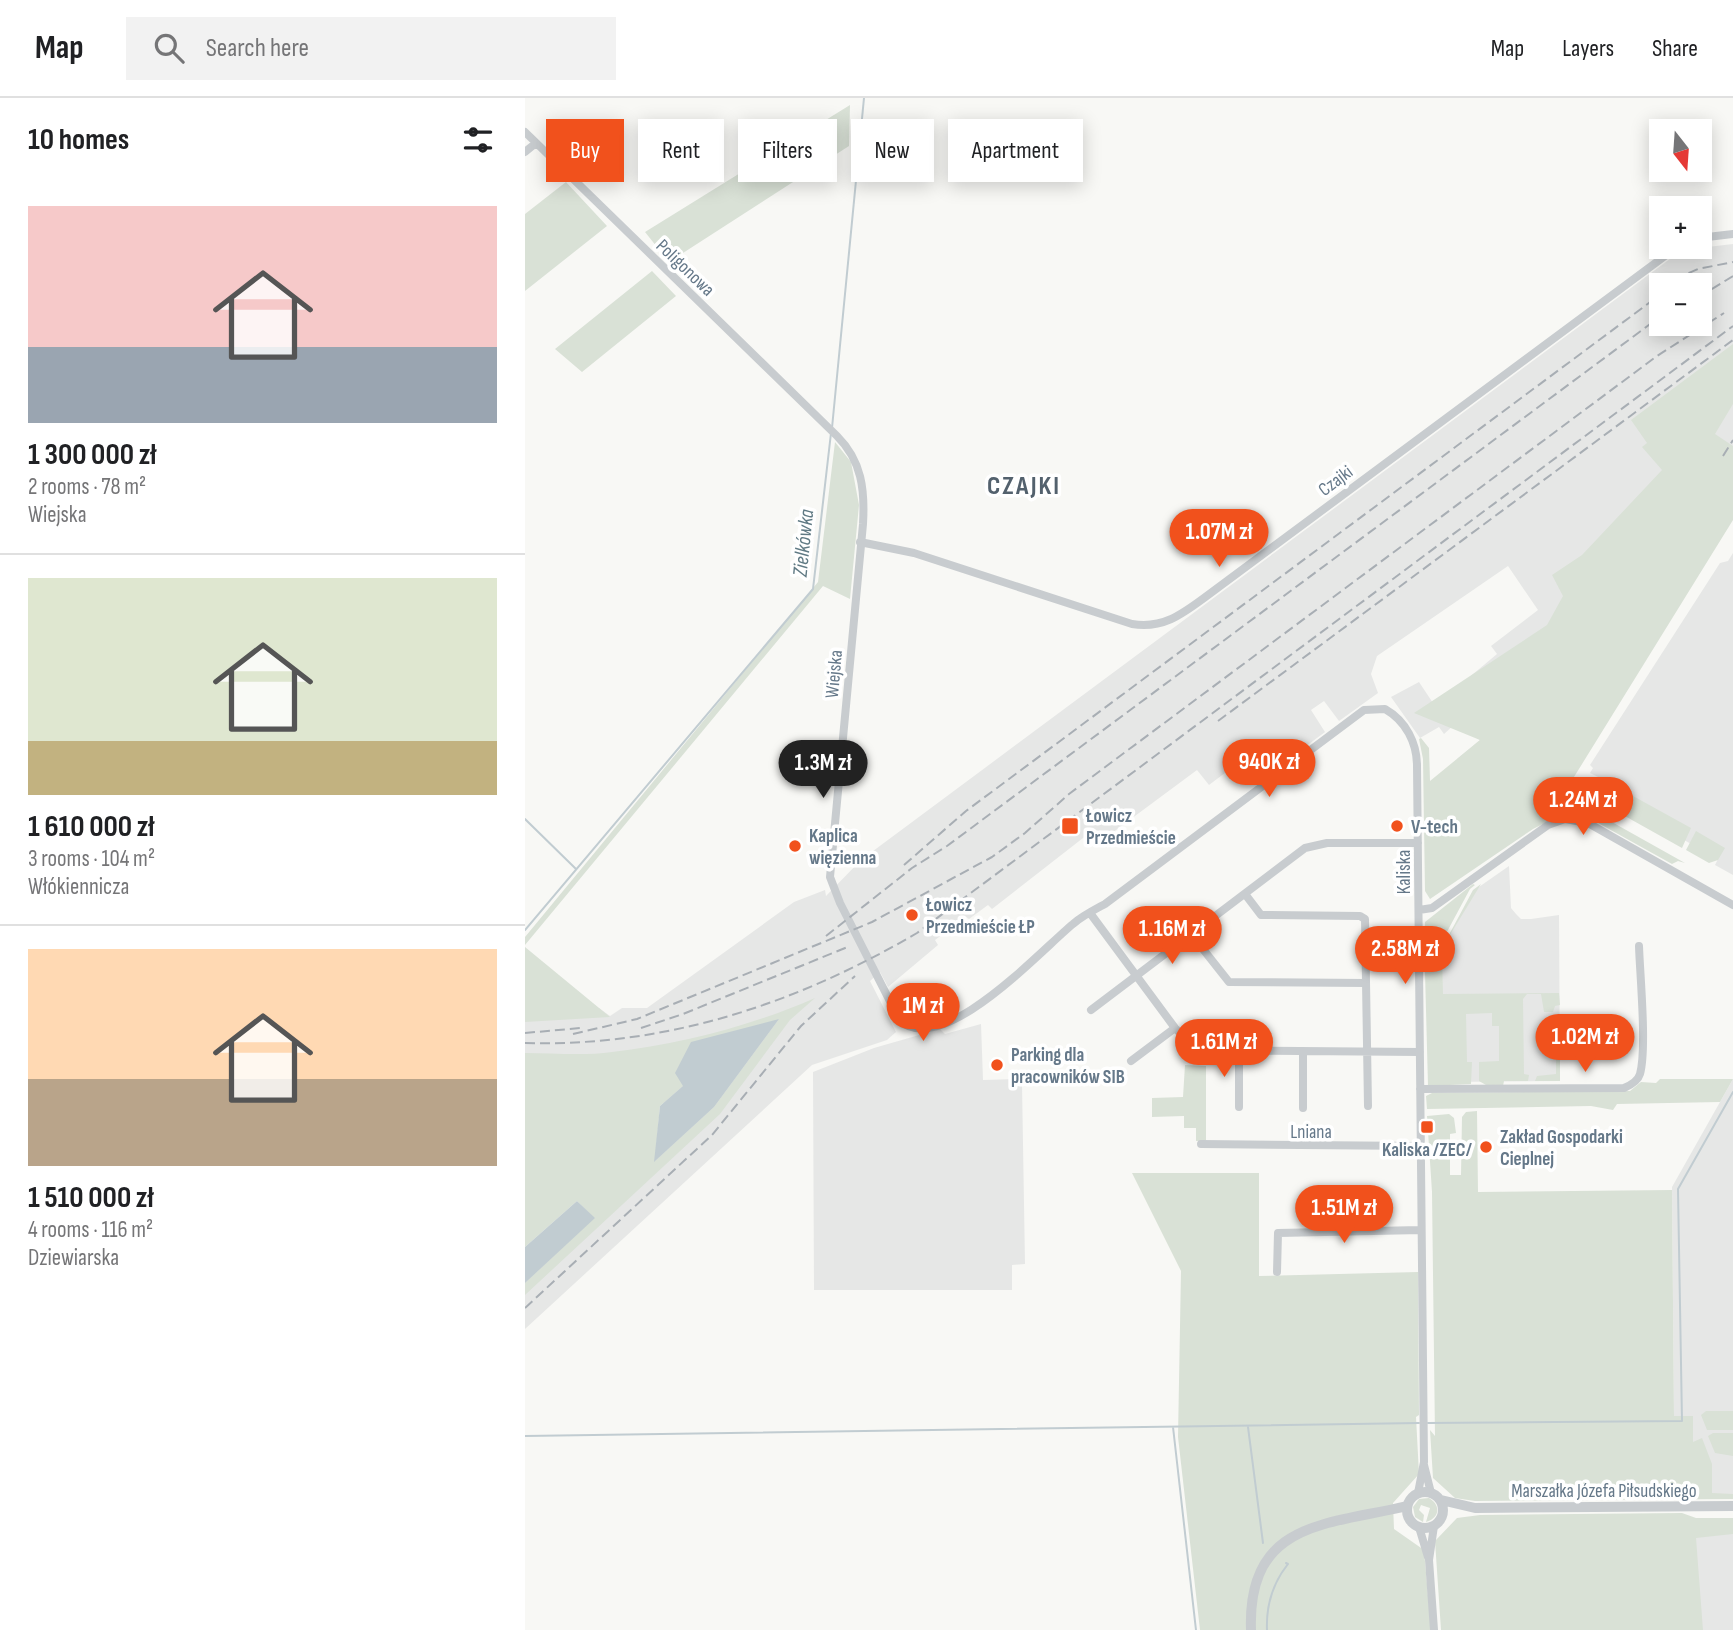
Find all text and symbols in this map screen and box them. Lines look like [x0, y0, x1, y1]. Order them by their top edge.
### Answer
search box [126, 17, 616, 80]
text: Map [35, 28, 84, 68]
icon: search [150, 29, 188, 67]
text: Search here [206, 33, 309, 64]
text: Map [1491, 34, 1524, 63]
text: Layers [1562, 34, 1614, 63]
text: Share [1652, 34, 1698, 63]
chip: Buy [546, 119, 624, 182]
chip: Rent [638, 119, 724, 182]
chip: Filters [738, 119, 837, 182]
chip: New [851, 119, 934, 182]
chip: Apartment [948, 119, 1083, 182]
north arrow [1649, 119, 1711, 182]
map controls [1649, 119, 1712, 336]
icon: filters [459, 121, 497, 159]
text: 10 homes [28, 122, 129, 158]
button: + [1649, 196, 1712, 259]
street label: Poligonowa [651, 235, 719, 302]
icon: home [200, 252, 326, 378]
button: − [1649, 273, 1712, 336]
text: 1 300 000 zł [28, 437, 156, 473]
street label: Czajki [1314, 461, 1358, 502]
district label: CZAJKI [987, 471, 1061, 502]
text: 2 rooms · 78 m² [28, 473, 146, 501]
text: Wiejska [28, 501, 87, 529]
water label: Zielkówka [787, 507, 820, 579]
pin: 1.07M zł [1147, 510, 1291, 569]
text: 1.07M zł [1186, 518, 1252, 546]
icon: home [200, 624, 326, 750]
street label: Wiejska [821, 649, 848, 699]
pin: 1.3M zł [758, 740, 888, 800]
pin: 940K zł [1204, 740, 1334, 799]
text: 940K zł [1238, 748, 1300, 776]
text: 1.3M zł [795, 749, 851, 777]
pin: 1.24M zł [1511, 778, 1655, 837]
text: 1.24M zł [1549, 786, 1617, 814]
place label: Łowicz Przedmieście [1085, 805, 1176, 850]
text: 1 610 000 zł [28, 809, 155, 845]
marker: Łowicz Przedmieście [1060, 816, 1080, 836]
place label: V-tech [1411, 816, 1458, 839]
marker: V-tech [1389, 818, 1405, 834]
place label: Kaplica więzienna [809, 825, 876, 870]
marker: Kaplica więzienna [787, 838, 803, 854]
text: 3 rooms · 104 m² [28, 845, 155, 873]
street label: Kaliska [1393, 850, 1416, 894]
text: Włókiennicza [28, 873, 129, 901]
place label: Łowicz Przedmieście ŁP [925, 894, 1035, 939]
pin: 1.16M zł [1100, 906, 1244, 966]
marker: Łowicz Przedmieście ŁP [904, 907, 920, 923]
text: 1.16M zł [1139, 915, 1205, 943]
pin: 2.58M zł [1333, 926, 1477, 986]
text: 2.58M zł [1371, 935, 1439, 963]
pin: 1M zł [874, 984, 972, 1043]
text: 1M zł [903, 992, 943, 1020]
icon: home [200, 995, 326, 1121]
pin: 1.02M zł [1513, 1014, 1657, 1074]
pin: 1.61M zł [1152, 1020, 1296, 1079]
text: 1.02M zł [1551, 1023, 1619, 1051]
text: 1.61M zł [1191, 1028, 1257, 1056]
place label: Parking dla pracowników SIB [1011, 1044, 1125, 1089]
marker: Parking dla pracowników SIB [989, 1057, 1005, 1073]
marker: Kaliska /ZEC/ [1419, 1119, 1435, 1135]
street label: Lniana [1290, 1121, 1332, 1144]
place label: Zakład Gospodarki Cieplnej [1500, 1126, 1623, 1171]
place label: Kaliska /ZEC/ [1382, 1139, 1473, 1162]
marker: Zakład Gospodarki Cieplnej [1478, 1139, 1494, 1155]
text: 1 510 000 zł [28, 1180, 154, 1216]
pin: 1.51M zł [1272, 1186, 1416, 1245]
text: 1.51M zł [1311, 1194, 1377, 1222]
text: 4 rooms · 116 m² [28, 1216, 153, 1244]
text: Dziewiarska [28, 1244, 119, 1272]
street label: Marszałka Józefa Piłsudskiego [1511, 1480, 1697, 1503]

